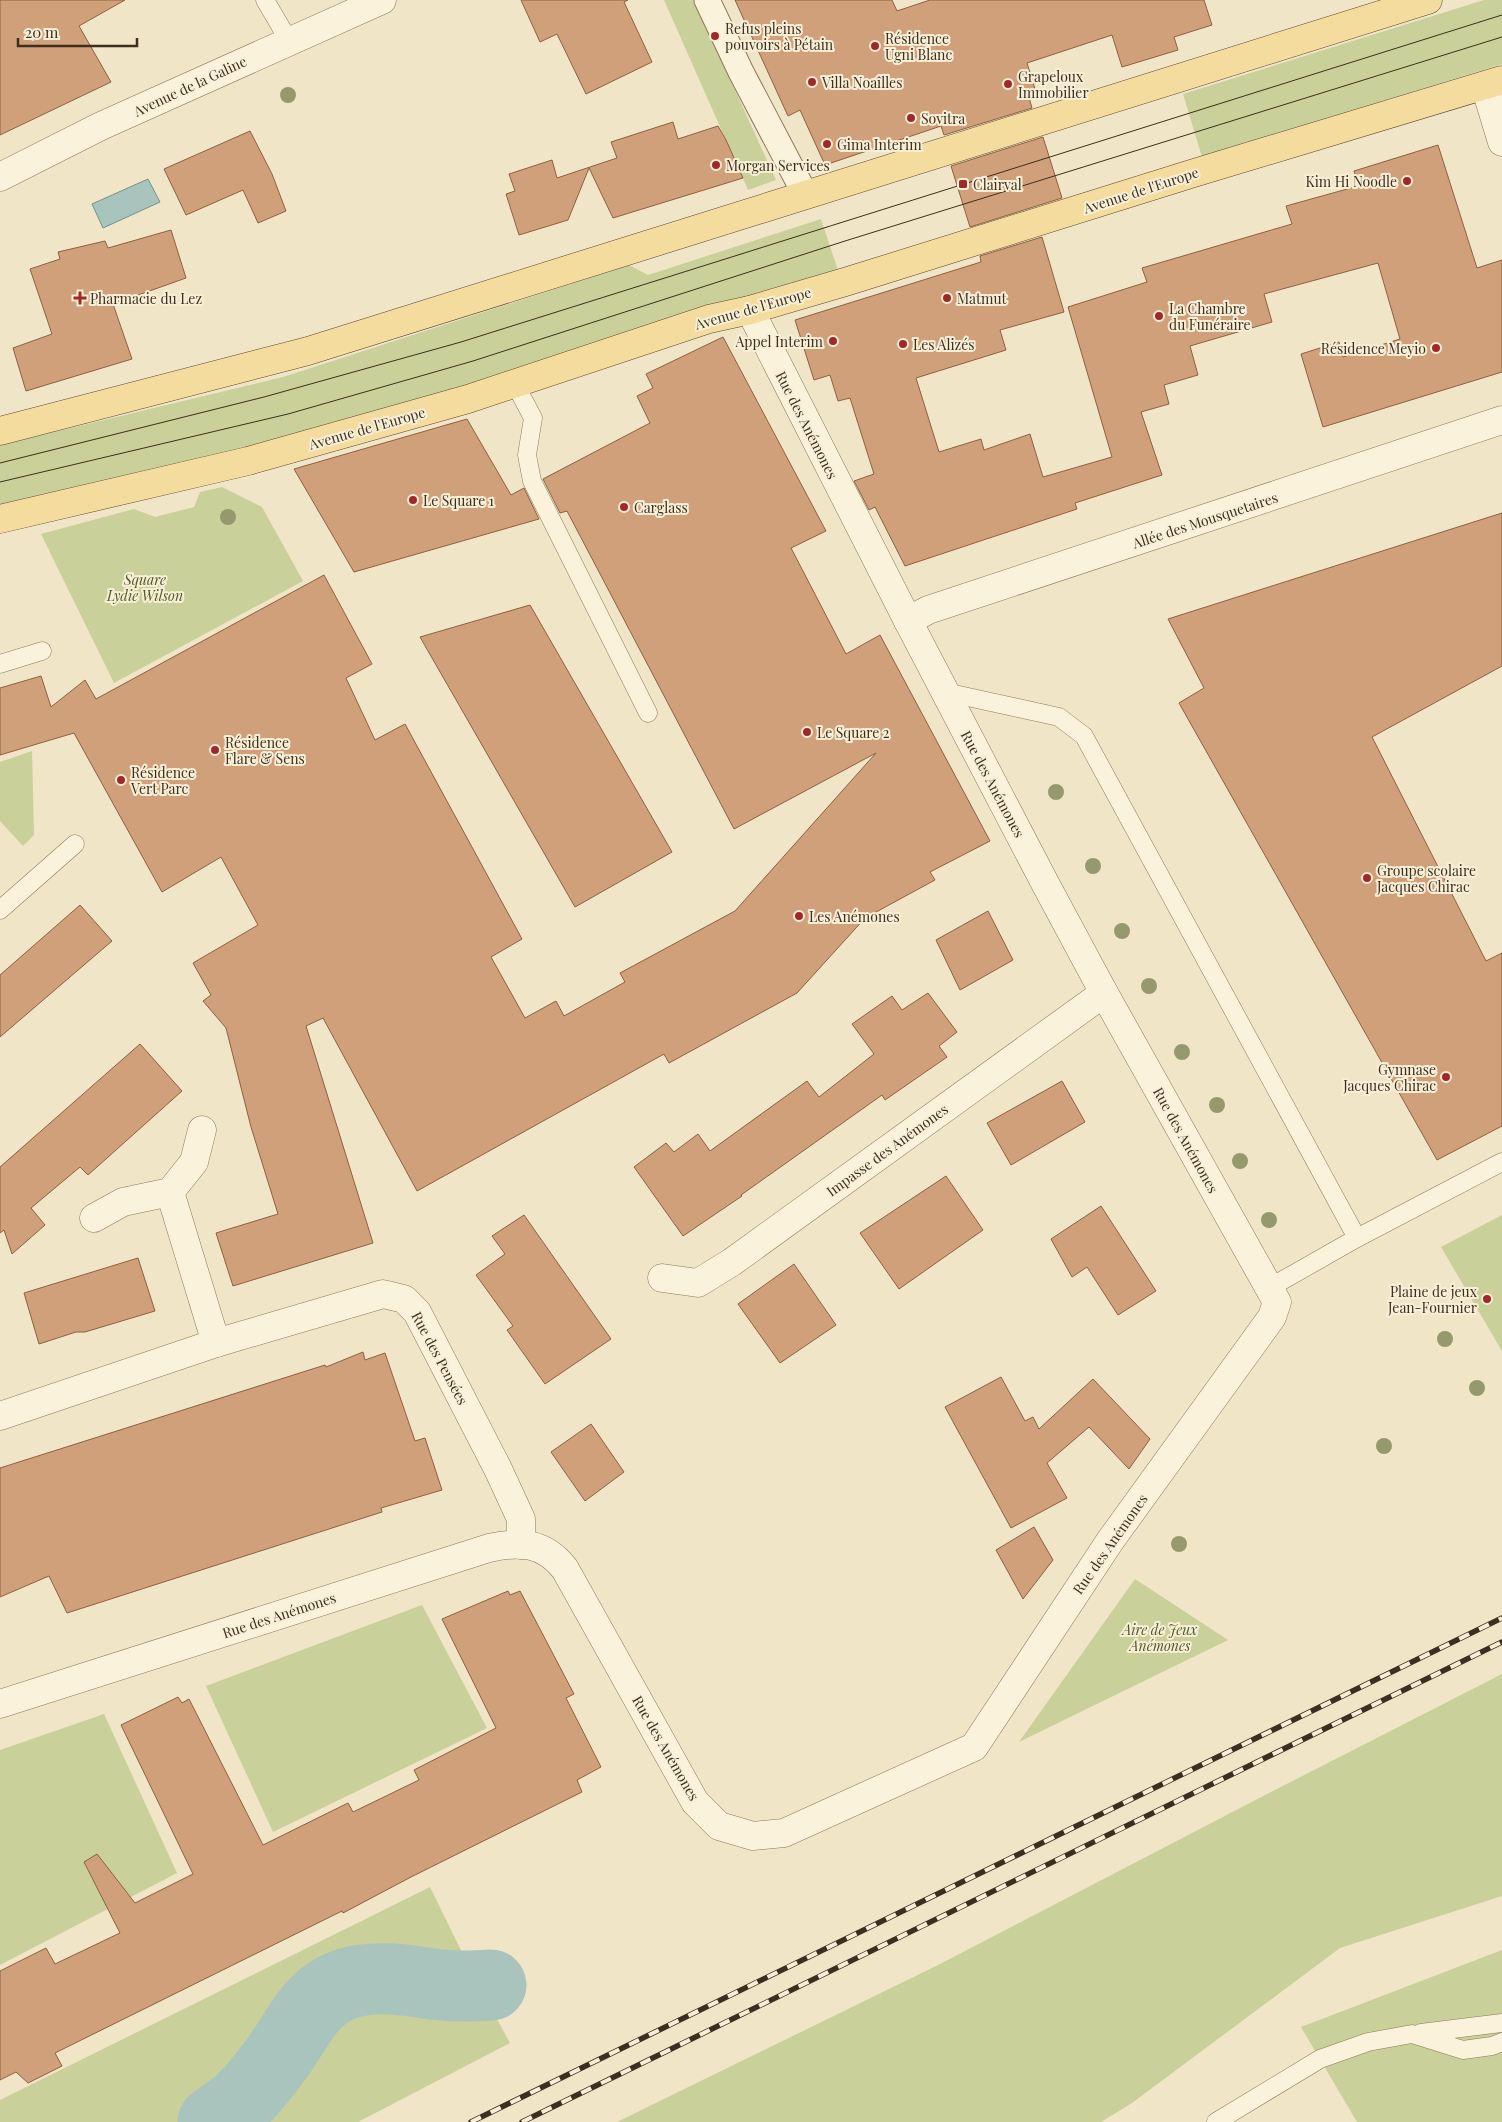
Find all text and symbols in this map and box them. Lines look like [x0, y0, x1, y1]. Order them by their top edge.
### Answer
scale bar [18, 15, 136, 47]
place label: Refus pleins pouvoirs à Pétain [725, 19, 834, 54]
text: 20 m [25, 22, 59, 42]
place label: Résidence Ugni Blanc [885, 29, 952, 64]
marker: Refus pleins pouvoirs à Pétain [709, 30, 721, 42]
marker: Résidence Ugni Blanc [869, 40, 881, 52]
street label: Avenue de la Galine [130, 51, 250, 121]
place label: Grapeloux Immobilier [1018, 67, 1089, 102]
place label: Villa Noaîlles [821, 73, 902, 92]
marker: Villa Noaîlles [806, 76, 818, 88]
marker: Grapeloux Immobilier [1002, 78, 1014, 90]
place label: Sovitra [921, 109, 965, 128]
marker: Sovitra [905, 112, 917, 124]
place label: Gima Interim [837, 135, 922, 154]
marker: Gima Interim [821, 138, 833, 150]
place label: Morgan Services [726, 156, 830, 175]
marker: Morgan Services [710, 159, 722, 171]
street label: Avenue de l'Europe [1080, 162, 1201, 218]
place label: Kim Hi Noodle [1306, 172, 1397, 191]
place label: Clairval [973, 175, 1022, 194]
marker: Kim Hi Noodle [1401, 175, 1413, 187]
marker: Clairval [957, 178, 969, 190]
street label: Avenue de l'Europe [692, 282, 813, 334]
place label: Pharmacie du Lez [90, 289, 202, 308]
place label: Matmut [957, 289, 1008, 308]
marker: Pharmacie du Lez [74, 292, 86, 304]
marker: Matmut [941, 292, 953, 304]
place label: La Chambre du Funéraire [1169, 299, 1251, 334]
marker: La Chambre du Funéraire [1153, 310, 1165, 322]
place label: Appel Interim [734, 332, 824, 351]
marker: Appel Interim [827, 335, 839, 347]
place label: Les Alizés [913, 335, 975, 354]
marker: Les Alizés [897, 338, 909, 350]
place label: Résidence Meyio [1321, 339, 1426, 358]
marker: Résidence Meyio [1430, 342, 1442, 354]
street label: Rue des Anémones [772, 368, 842, 482]
street label: Avenue de l'Europe [306, 402, 427, 454]
street label: Allée des Mousquetaires [1129, 488, 1280, 553]
place label: Le Square 1 [423, 491, 494, 510]
marker: Le Square 1 [407, 494, 419, 506]
place label: Carglass [634, 498, 688, 517]
marker: Carglass [618, 501, 630, 513]
park label: Square Lydie Wilson [106, 570, 183, 605]
place label: Le Square 2 [817, 723, 890, 742]
marker: Le Square 2 [801, 726, 813, 738]
street label: Rue des Anémones [957, 727, 1029, 841]
place label: Résidence Flare & Sens [225, 733, 305, 768]
marker: Résidence Flare & Sens [209, 744, 221, 756]
place label: Résidence Vert Parc [130, 763, 195, 798]
marker: Résidence Vert Parc [115, 774, 127, 786]
place label: Groupe scolaire Jacques Chirac [1376, 861, 1476, 896]
marker: Groupe scolaire Jacques Chirac [1361, 872, 1373, 884]
place label: Les Anémones [809, 907, 900, 926]
marker: Les Anémones [793, 910, 805, 922]
place label: Gymnase Jacques Chirac [1342, 1060, 1436, 1095]
marker: Gymnase Jacques Chirac [1440, 1071, 1452, 1083]
street label: Rue des Anémones [1149, 1084, 1223, 1196]
street label: Impasse des Anémones [822, 1099, 952, 1201]
place label: Plaine de jeux Jean-Fournier [1387, 1282, 1478, 1317]
marker: Plaine de jeux Jean-Fournier [1481, 1293, 1493, 1305]
street label: Rue des Pensées [407, 1308, 473, 1408]
street label: Rue des Anémones [1068, 1490, 1152, 1598]
street label: Rue des Anémones [220, 1588, 338, 1642]
park label: Aire de Jeux Anémones [1121, 1620, 1198, 1655]
street label: Rue des Anémones [628, 1692, 704, 1804]

